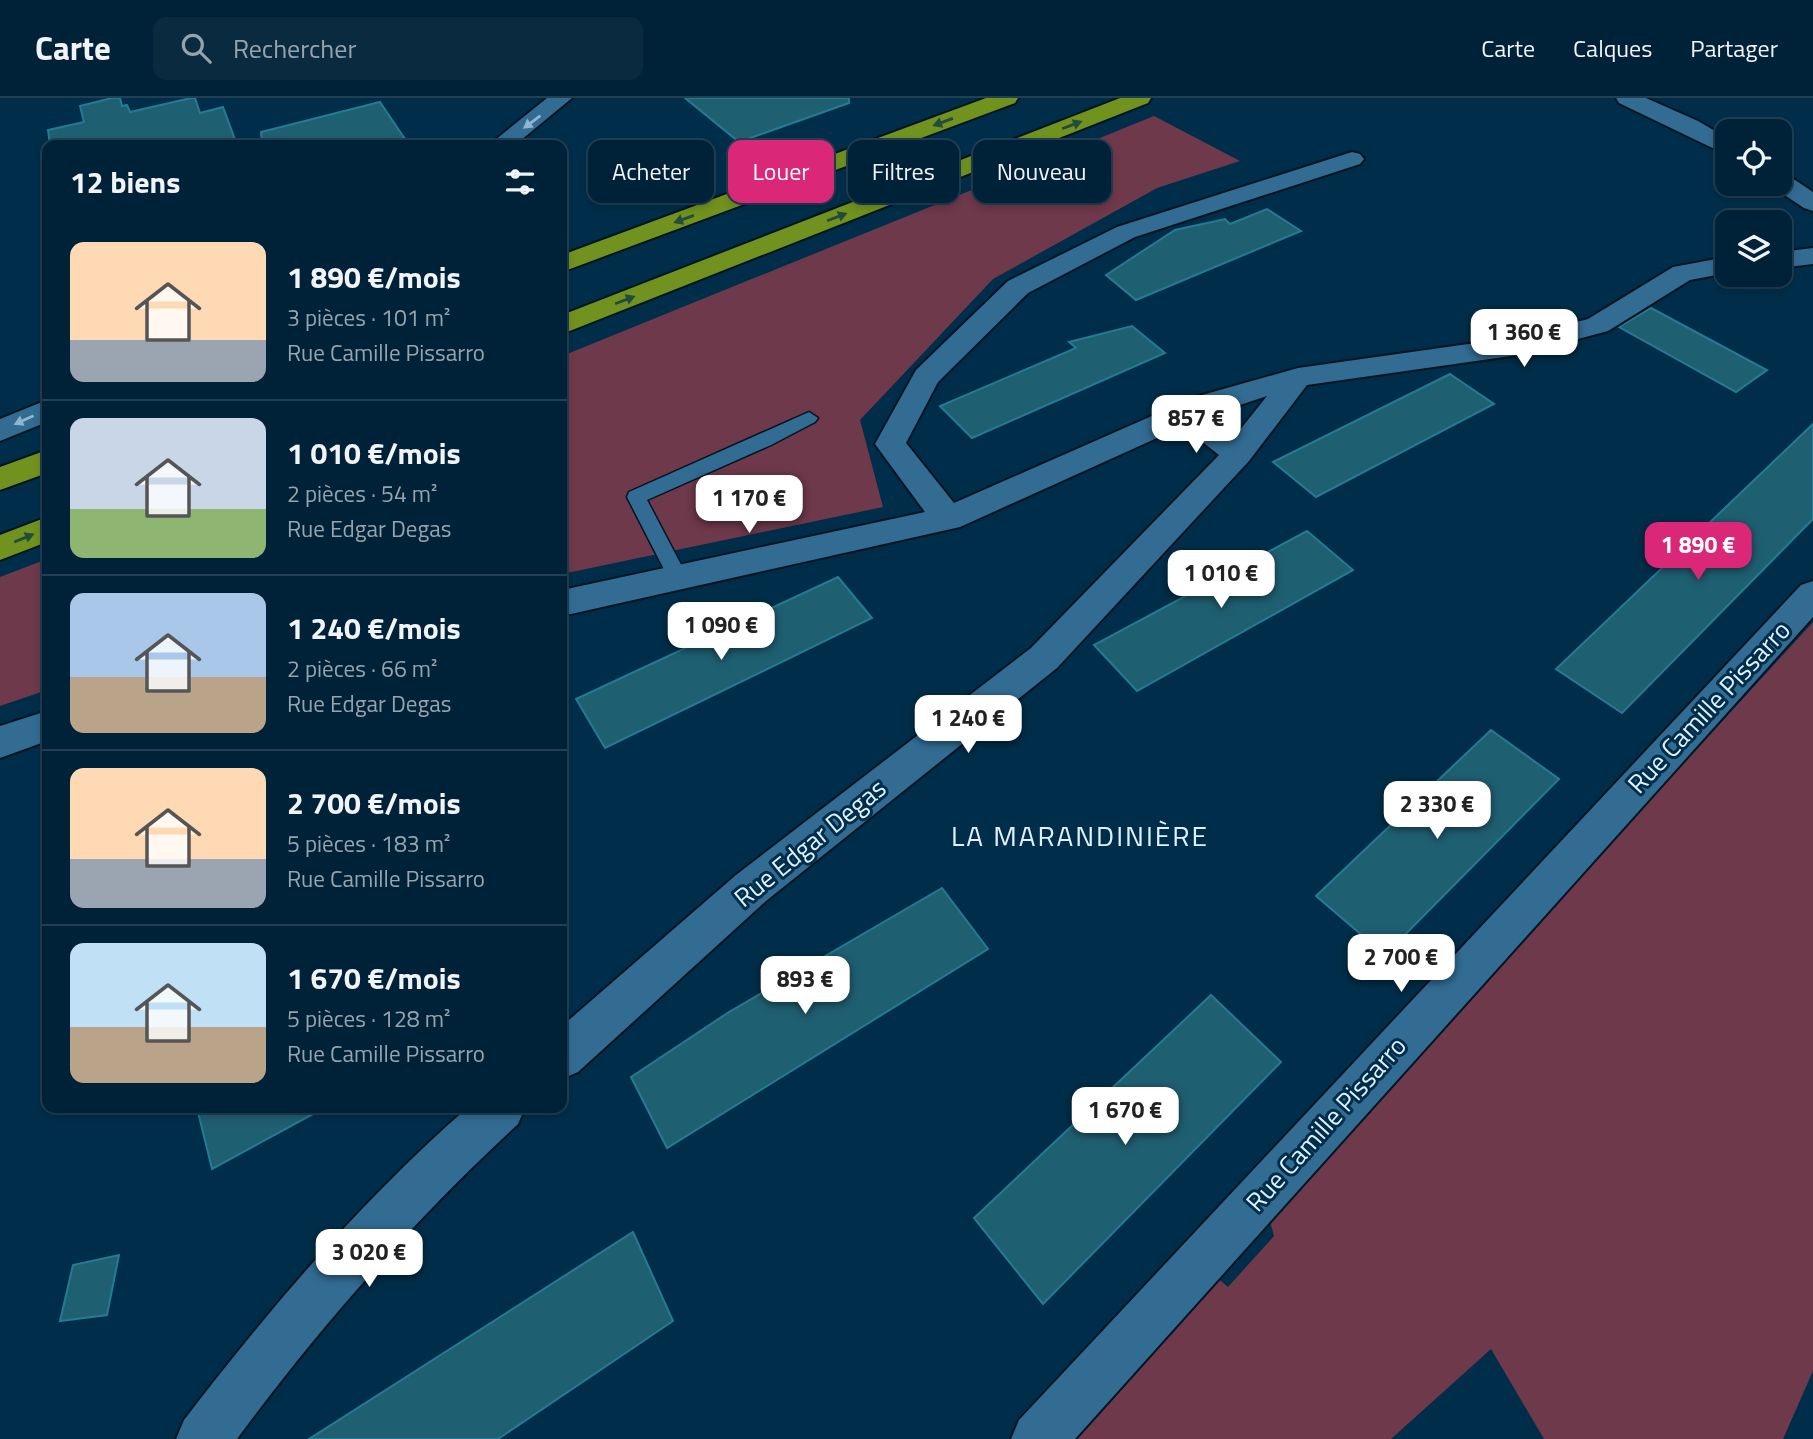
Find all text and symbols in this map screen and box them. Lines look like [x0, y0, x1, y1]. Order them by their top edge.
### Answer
search box [153, 17, 643, 80]
text: Carte [35, 23, 111, 73]
icon: search [177, 29, 215, 67]
text: Rechercher [233, 29, 356, 68]
text: Carte [1481, 30, 1535, 66]
text: Calques [1573, 30, 1652, 66]
text: Partager [1690, 30, 1778, 66]
one-way arrow [523, 115, 541, 130]
one-way arrow [932, 117, 953, 128]
one-way arrow [1061, 119, 1082, 130]
map controls [1715, 119, 1792, 287]
button: locate [1715, 119, 1792, 196]
chip: Acheter [588, 140, 714, 203]
chip: Louer [728, 140, 834, 203]
chip: Filtres [848, 140, 959, 203]
chip: Nouveau [973, 140, 1111, 203]
text: 12 biens [70, 159, 180, 205]
icon: filters [501, 163, 539, 201]
button: layers [1715, 210, 1792, 287]
one-way arrow [827, 211, 848, 222]
one-way arrow [673, 213, 694, 224]
text: 1 890 €/mois [287, 254, 461, 300]
icon: home [126, 270, 210, 354]
one-way arrow [615, 294, 636, 305]
text: 3 pièces · 101 m² [287, 300, 450, 335]
pin: 1 360 € [1459, 310, 1589, 369]
text: 1 360 € [1487, 314, 1561, 349]
text: Rue Camille Pissarro [287, 335, 485, 370]
pin: 857 € [1147, 396, 1245, 455]
text: 857 € [1168, 400, 1224, 435]
one-way arrow [13, 415, 34, 426]
text: 1 010 €/mois [287, 430, 461, 476]
icon: home [126, 446, 210, 530]
text: 2 pièces · 54 m² [287, 476, 438, 511]
pin: 1 170 € [684, 476, 814, 535]
text: 1 170 € [712, 480, 786, 515]
text: Rue Edgar Degas [287, 511, 452, 546]
pin: 1 890 € [1633, 522, 1763, 582]
text: 1 890 € [1661, 527, 1735, 562]
one-way arrow [13, 533, 34, 544]
pin: 1 010 € [1156, 550, 1286, 610]
text: 1 010 € [1184, 555, 1258, 590]
pin: 1 090 € [656, 602, 786, 662]
text: 1 240 €/mois [287, 605, 461, 651]
text: 1 090 € [684, 607, 758, 642]
street label: Rue Camille Pissarro [1618, 612, 1799, 802]
icon: home [126, 621, 210, 705]
text: 2 pièces · 66 m² [287, 651, 438, 686]
text: Rue Edgar Degas [287, 686, 452, 721]
pin: 1 240 € [903, 696, 1033, 755]
text: 1 240 € [931, 700, 1005, 735]
street label: Rue Edgar Degas [725, 769, 894, 916]
text: 2 700 €/mois [287, 780, 461, 826]
pin: 2 330 € [1372, 782, 1502, 841]
text: 2 330 € [1400, 786, 1474, 821]
icon: home [126, 796, 210, 880]
district label: LA MARANDINIÈRE [951, 814, 1209, 857]
text: 5 pièces · 183 m² [287, 826, 450, 861]
text: Rue Camille Pissarro [287, 861, 485, 896]
pin: 2 700 € [1336, 934, 1466, 994]
text: 2 700 € [1364, 939, 1438, 974]
text: 1 670 €/mois [287, 955, 461, 1001]
pin: 893 € [756, 956, 854, 1016]
text: 893 € [777, 961, 833, 996]
icon: home [126, 971, 210, 1055]
text: 5 pièces · 128 m² [287, 1001, 450, 1036]
street label: Rue Camille Pissarro [1236, 1027, 1415, 1220]
text: Rue Camille Pissarro [287, 1036, 485, 1071]
pin: 1 670 € [1060, 1088, 1190, 1147]
text: 1 670 € [1088, 1092, 1162, 1127]
pin: 3 020 € [304, 1230, 434, 1289]
text: 3 020 € [332, 1234, 406, 1269]

